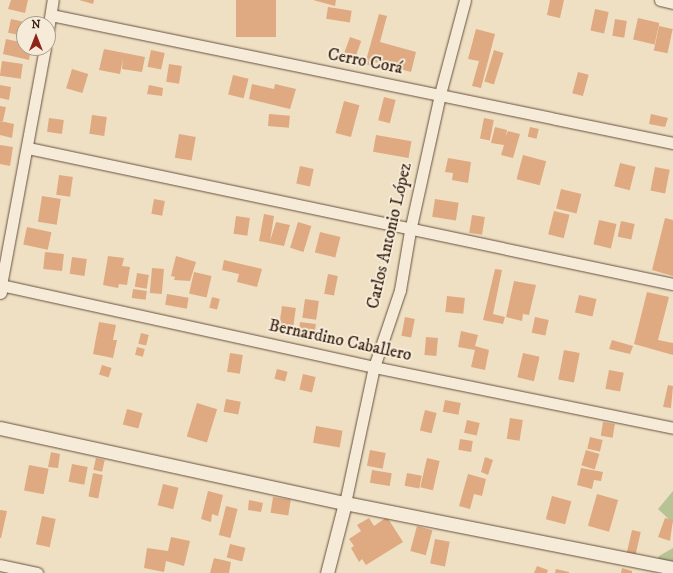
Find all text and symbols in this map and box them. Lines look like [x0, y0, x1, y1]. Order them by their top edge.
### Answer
north arrow [16, 16, 56, 56]
text: N [31, 18, 41, 32]
street label: Cerro Corá [326, 45, 404, 79]
street label: Carlos Antonio López [363, 161, 417, 311]
street label: Bernardino Caballero [267, 316, 413, 366]

